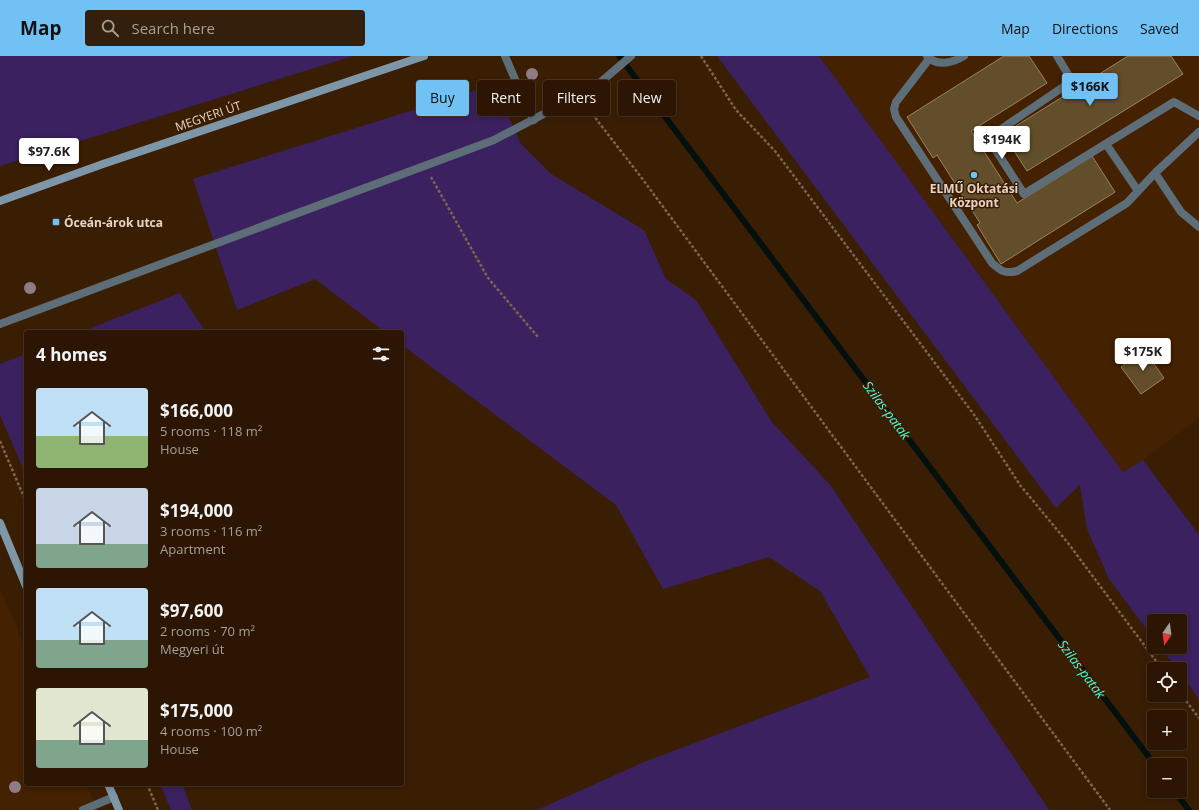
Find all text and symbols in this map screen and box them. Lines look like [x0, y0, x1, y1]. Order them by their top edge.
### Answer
search box [85, 10, 365, 46]
text: Map [20, 15, 61, 41]
icon: search [99, 17, 121, 39]
text: Search here [131, 18, 215, 38]
text: Map [1001, 19, 1030, 38]
text: Directions [1052, 19, 1118, 38]
text: Saved [1140, 19, 1179, 38]
pin: $166K [1062, 73, 1118, 107]
text: $166K [1071, 77, 1109, 95]
chip: Buy [416, 80, 469, 116]
chip: Rent [477, 80, 535, 116]
chip: Filters [543, 80, 610, 116]
chip: New [618, 80, 676, 116]
street label: MEGYERI ÚT [173, 97, 244, 135]
pin: $194K [974, 126, 1030, 160]
text: $194K [983, 130, 1021, 148]
pin: $97.6K [16, 138, 82, 172]
text: $97.6K [28, 142, 70, 160]
marker: ELMŰ Oktatási Központ [969, 170, 979, 180]
place label: ELMŰ Oktatási Központ [930, 180, 1018, 211]
place label: Óceán-árok utca [64, 214, 163, 231]
marker: Óceán-árok utca [51, 217, 61, 227]
pin: $175K [1115, 338, 1171, 372]
text: $175K [1124, 342, 1162, 360]
text: 4 homes [36, 343, 107, 366]
icon: filters [370, 343, 392, 365]
water label: Szilas-patak [859, 377, 915, 443]
text: $166,000 [160, 399, 233, 422]
icon: home [68, 404, 116, 452]
text: 5 rooms · 118 m² [160, 422, 262, 440]
text: House [160, 440, 199, 458]
text: $194,000 [160, 499, 233, 522]
icon: home [68, 504, 116, 552]
text: 3 rooms · 116 m² [160, 522, 262, 540]
text: Apartment [160, 540, 225, 558]
text: $97,600 [160, 599, 223, 622]
icon: home [68, 604, 116, 652]
north arrow [1147, 614, 1187, 654]
map controls [1147, 614, 1187, 798]
text: 2 rooms · 70 m² [160, 622, 255, 640]
water label: Szilas-patak [1054, 636, 1110, 702]
text: Megyeri út [160, 640, 224, 658]
button: locate [1147, 662, 1187, 702]
text: $175,000 [160, 699, 233, 722]
icon: home [68, 704, 116, 752]
button: + [1147, 710, 1187, 750]
text: 4 rooms · 100 m² [160, 722, 262, 740]
text: House [160, 740, 199, 758]
button: − [1147, 758, 1187, 798]

